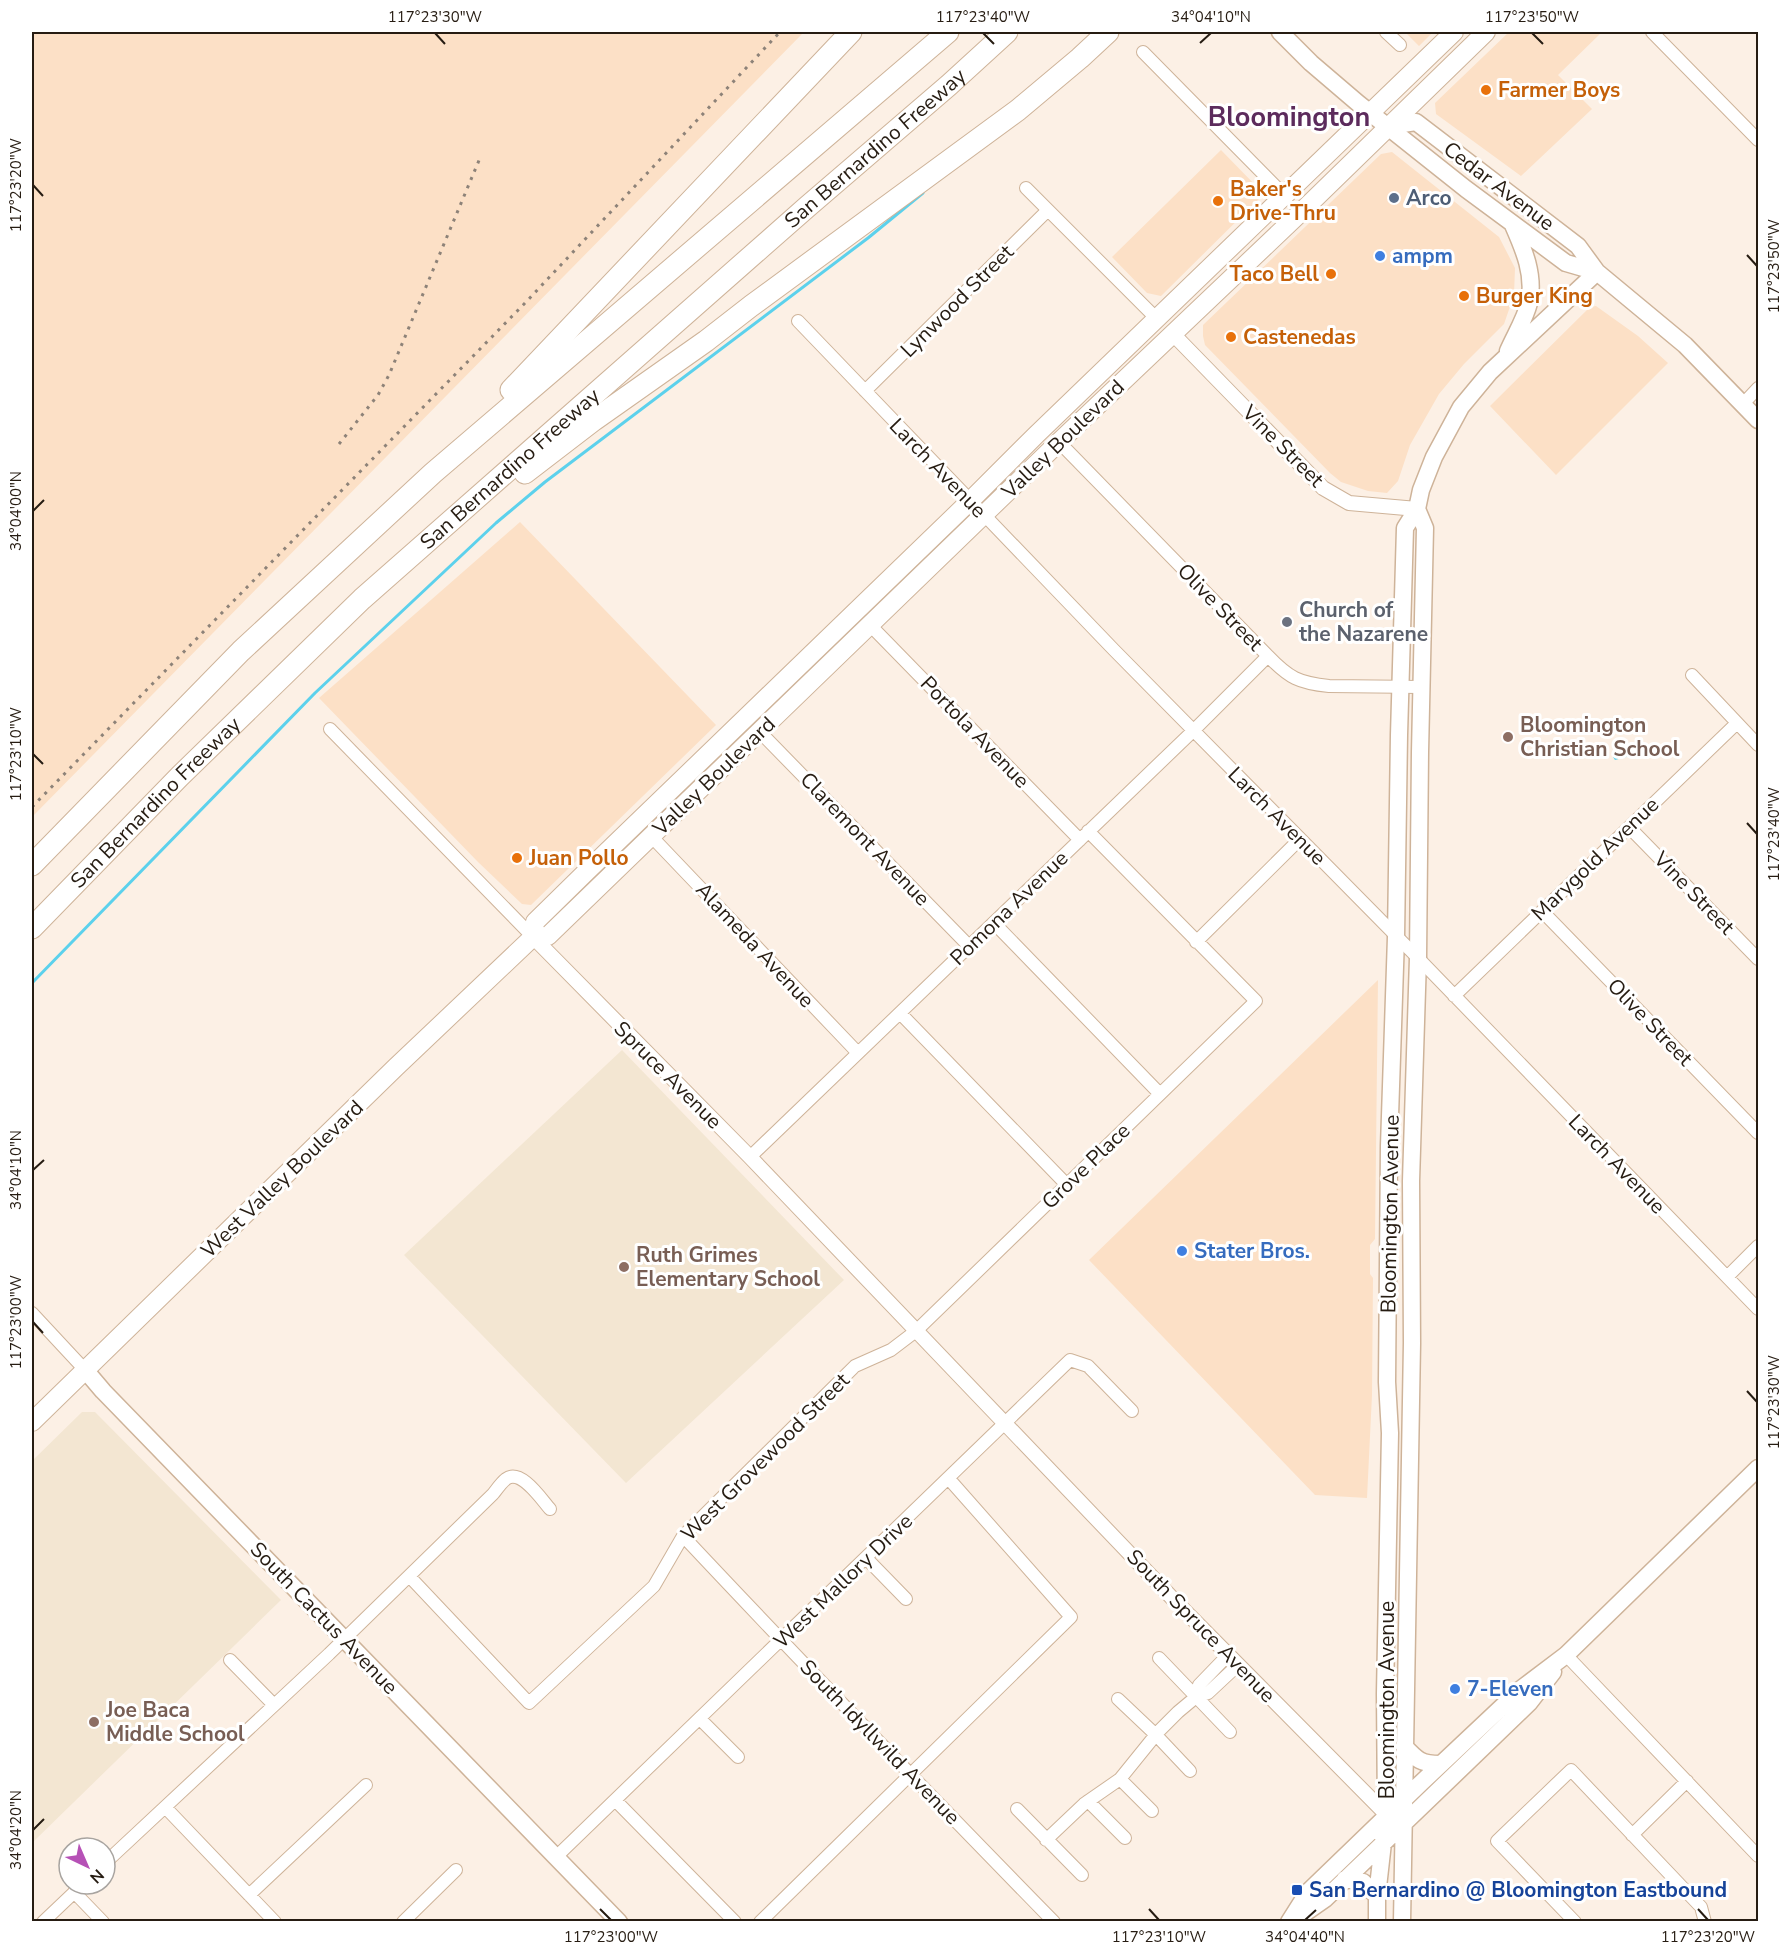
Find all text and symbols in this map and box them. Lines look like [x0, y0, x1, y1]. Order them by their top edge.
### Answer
text: 117°23'30"W [388, 7, 483, 27]
text: 117°23'40"W [936, 7, 1031, 27]
text: 34°04'10"N [1171, 7, 1251, 27]
text: 117°23'50"W [1485, 7, 1580, 27]
street label: San Bernardino Freeway [779, 62, 972, 234]
place label: Farmer Boys [1498, 76, 1620, 104]
marker: Farmer Boys [1479, 83, 1493, 97]
district label: Bloomington [1208, 99, 1370, 136]
street label: Cedar Avenue [1438, 135, 1560, 237]
text: 117°23'20"W [6, 137, 26, 232]
place label: Baker's Drive-Thru [1230, 175, 1336, 227]
place label: Arco [1406, 184, 1452, 212]
marker: Arco [1387, 191, 1401, 205]
marker: Baker's Drive-Thru [1211, 194, 1225, 208]
text: 117°23'50"W [1764, 218, 1784, 313]
street label: Lynwood Street [894, 238, 1020, 364]
place label: ampm [1392, 242, 1453, 270]
marker: ampm [1373, 249, 1387, 263]
place label: Taco Bell [1229, 260, 1319, 288]
marker: Taco Bell [1324, 267, 1338, 281]
place label: Burger King [1476, 282, 1593, 310]
marker: Burger King [1457, 289, 1471, 303]
place label: Castenedas [1243, 323, 1356, 351]
marker: Castenedas [1224, 330, 1238, 344]
street label: Valley Boulevard [995, 373, 1130, 505]
street label: San Bernardino Freeway [414, 382, 606, 556]
street label: Vine Street [1235, 398, 1331, 494]
street label: Larch Avenue [883, 412, 993, 524]
text: 34°04'00"N [6, 471, 26, 551]
street label: Olive Street [1171, 557, 1269, 657]
place label: Church of the Nazarene [1299, 596, 1428, 648]
marker: Church of the Nazarene [1280, 615, 1294, 629]
street label: Portola Avenue [914, 670, 1036, 794]
text: 117°23'10"W [6, 706, 26, 801]
street label: San Bernardino Freeway [64, 710, 247, 894]
street label: Valley Boulevard [646, 710, 781, 842]
place label: Bloomington Christian School [1520, 711, 1680, 763]
marker: Bloomington Christian School [1501, 730, 1515, 744]
street label: Larch Avenue [1222, 761, 1332, 871]
street label: Claremont Avenue [794, 766, 936, 912]
text: 117°23'40"W [1764, 786, 1784, 881]
street label: Marygold Avenue [1525, 791, 1665, 927]
place label: Juan Pollo [528, 844, 629, 872]
street label: Pomona Avenue [944, 844, 1074, 972]
street label: Vine Street [1647, 845, 1741, 941]
marker: Juan Pollo [510, 851, 524, 865]
street label: Alameda Avenue [690, 876, 820, 1014]
street label: Olive Street [1601, 972, 1699, 1072]
street label: Spruce Avenue [608, 1015, 728, 1135]
street label: West Valley Boulevard [195, 1094, 369, 1264]
street label: Larch Avenue [1562, 1108, 1672, 1220]
street label: Bloomington Avenue [1374, 1115, 1406, 1313]
street label: Grove Place [1036, 1117, 1136, 1215]
text: 34°04'10"N [6, 1130, 26, 1210]
place label: Stater Bros. [1194, 1237, 1310, 1265]
place label: Ruth Grimes Elementary School [636, 1241, 820, 1293]
marker: Stater Bros. [1175, 1244, 1189, 1258]
marker: Ruth Grimes Elementary School [617, 1260, 631, 1274]
text: 117°23'00"W [6, 1274, 26, 1369]
text: 117°23'30"W [1764, 1354, 1784, 1449]
street label: West Grovewood Street [675, 1366, 856, 1547]
street label: West Mallory Drive [767, 1507, 919, 1655]
street label: South Cactus Avenue [244, 1536, 404, 1700]
street label: South Spruce Avenue [1120, 1543, 1282, 1709]
street label: Bloomington Avenue [1373, 1601, 1401, 1799]
street label: South Idyllwild Avenue [794, 1653, 966, 1831]
place label: 7-Eleven [1467, 1675, 1554, 1703]
marker: 7-Eleven [1448, 1682, 1462, 1696]
place label: Joe Baca Middle School [105, 1696, 245, 1748]
marker: Joe Baca Middle School [87, 1715, 101, 1729]
text: 34°04'20"N [6, 1790, 26, 1870]
north arrow [57, 1836, 117, 1896]
text: N [85, 1864, 109, 1888]
place label: San Bernardino @ Bloomington Eastbound [1309, 1876, 1727, 1904]
marker: San Bernardino @ Bloomington Eastbound [1290, 1883, 1304, 1897]
text: 117°23'00"W [564, 1927, 659, 1947]
text: 117°23'10"W [1112, 1927, 1207, 1947]
text: 34°04'40"N [1265, 1927, 1345, 1947]
text: 117°23'20"W [1661, 1927, 1756, 1947]

